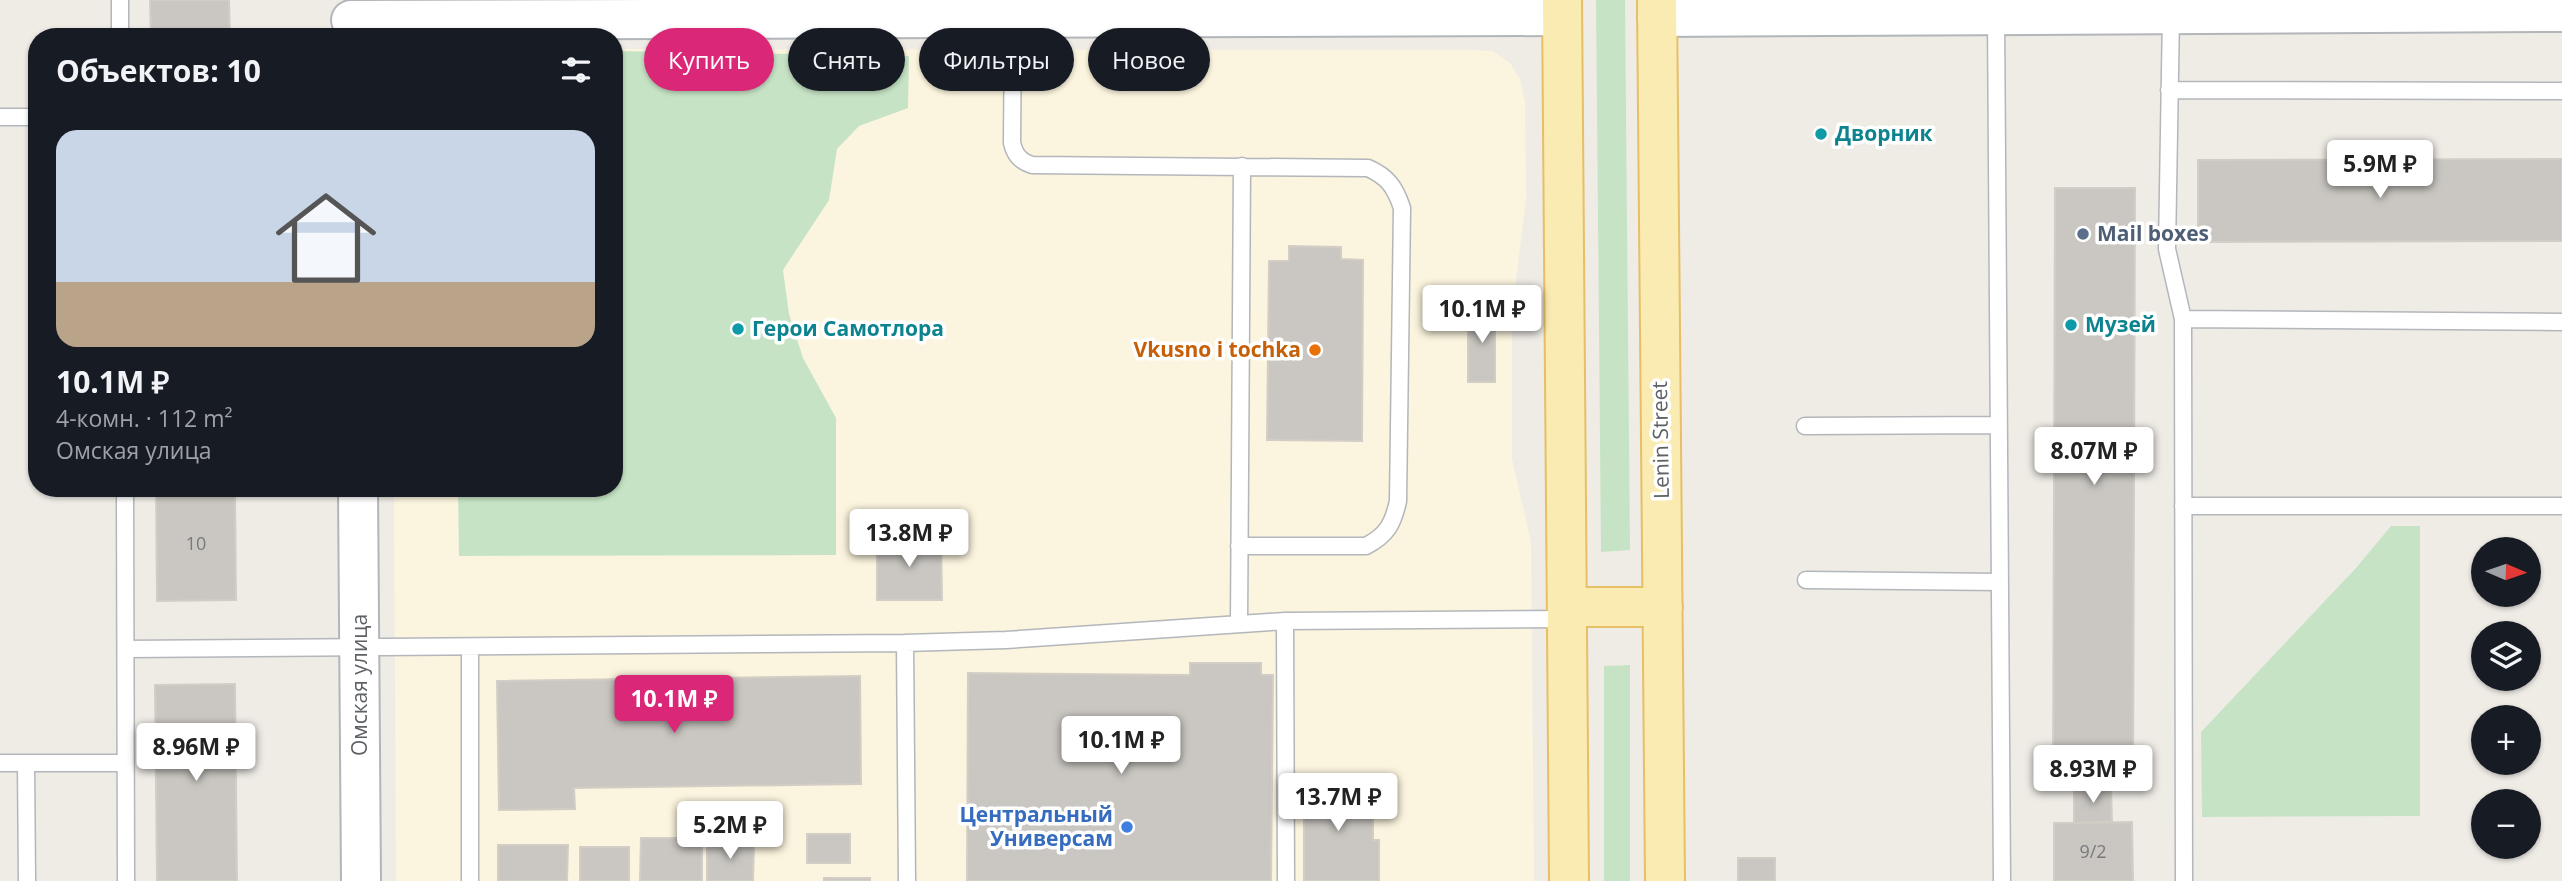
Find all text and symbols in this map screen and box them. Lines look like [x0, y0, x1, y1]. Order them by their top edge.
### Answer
chip: Купить [644, 28, 774, 91]
chip: Снять [788, 28, 905, 91]
chip: Фильтры [919, 28, 1074, 91]
chip: Новое [1088, 28, 1210, 91]
text: Объектов: 10 [56, 50, 261, 91]
icon: filters [557, 51, 595, 89]
place label: Дворник [1835, 119, 1933, 147]
marker: Дворник [1813, 126, 1829, 142]
pin: 5.9M ₽ [2323, 140, 2437, 200]
text: 5.9M ₽ [2343, 147, 2417, 179]
icon: home [263, 175, 389, 301]
place label: Mail boxes [2097, 219, 2209, 247]
marker: Mail boxes [2075, 226, 2091, 242]
pin: 10.1M ₽ [1417, 286, 1547, 345]
text: 10.1M ₽ [1438, 292, 1526, 324]
place label: Музей [2085, 310, 2156, 338]
place label: Герои Самотлора [752, 314, 944, 342]
marker: Музей [2063, 317, 2079, 333]
marker: Герои Самотлора [730, 321, 746, 337]
place label: Vkusno i tochka [1134, 335, 1301, 363]
marker: Vkusno i tochka [1307, 342, 1323, 358]
text: 10.1M ₽ [56, 361, 170, 402]
street label: Lenin Street [1645, 381, 1675, 499]
text: 4-комн. · 112 m² [56, 402, 232, 434]
pin: 8.07M ₽ [2029, 428, 2159, 487]
text: Омская улица [56, 434, 212, 466]
text: 8.07M ₽ [2050, 434, 2138, 466]
pin: 13.8M ₽ [844, 510, 974, 569]
text: 13.8M ₽ [865, 516, 953, 548]
house number: 10 [186, 531, 206, 555]
north arrow [2471, 537, 2541, 607]
map controls [2471, 537, 2541, 859]
street label: Омская улица [345, 614, 373, 756]
button: layers [2471, 621, 2541, 691]
pin: 10.1M ₽ [609, 676, 739, 735]
text: 10.1M ₽ [630, 682, 718, 714]
button: + [2471, 705, 2541, 775]
pin: 10.1M ₽ [1056, 716, 1186, 776]
text: 10.1M ₽ [1077, 723, 1165, 755]
pin: 8.96M ₽ [131, 724, 261, 783]
text: 8.96M ₽ [152, 730, 240, 762]
pin: 8.93M ₽ [2028, 746, 2158, 805]
text: 8.93M ₽ [2049, 752, 2137, 784]
pin: 13.7M ₽ [1273, 774, 1403, 833]
text: 13.7M ₽ [1294, 780, 1382, 812]
button: − [2471, 789, 2541, 859]
place label: Центральный Универсам [959, 800, 1113, 852]
pin: 5.2M ₽ [673, 802, 787, 861]
text: 5.2M ₽ [693, 808, 767, 840]
marker: Центральный Универсам [1119, 819, 1135, 835]
house number: 9/2 [2079, 839, 2107, 863]

